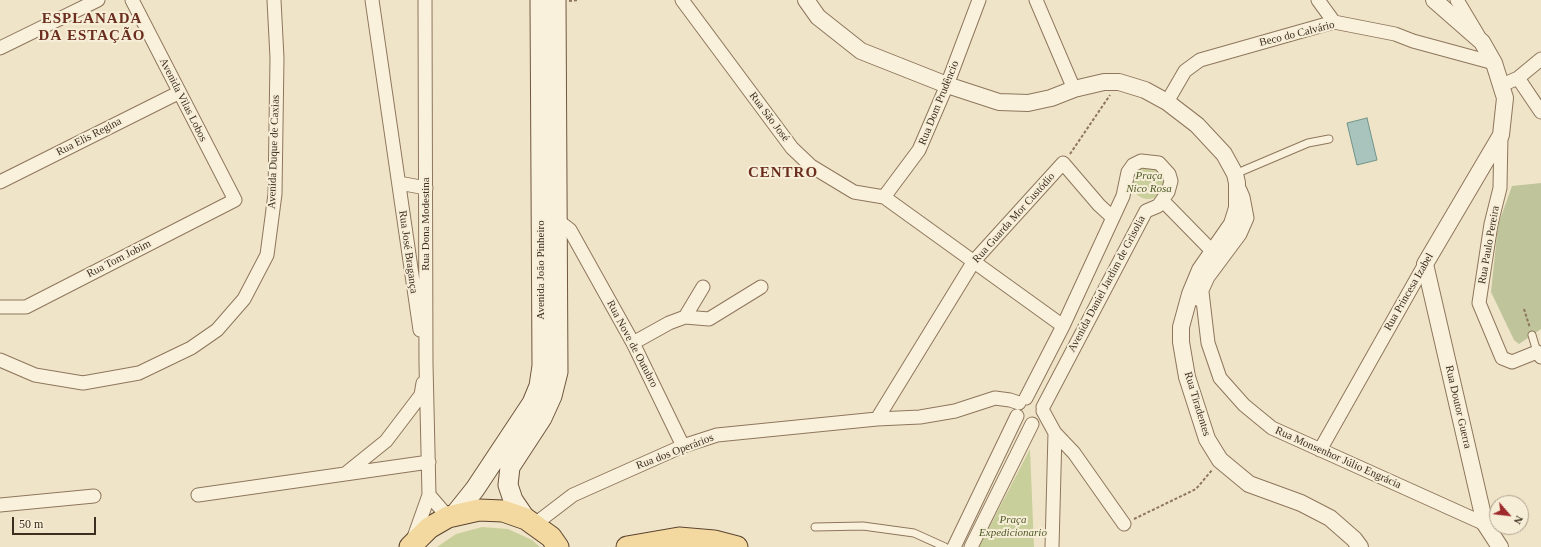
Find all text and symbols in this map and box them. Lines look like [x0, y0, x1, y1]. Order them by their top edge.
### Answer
district label: ESPLANADA DA ESTAÇÃO [39, 10, 145, 45]
street label: Beco do Calvário [1258, 18, 1336, 50]
street label: Avenida Vilas Lobos [156, 56, 210, 144]
street label: Rua Dom Prudêncio [916, 59, 962, 147]
street label: Rua São José [746, 90, 792, 144]
street label: Avenida Duque de Caxias [265, 95, 283, 209]
street label: Rua Elis Regina [54, 115, 124, 159]
district label: CENTRO [748, 164, 818, 182]
park label: Praça Nico Rosa [1126, 169, 1172, 195]
street label: Rua Guarda Mor Custódio [970, 170, 1058, 266]
street label: Rua Dona Modestina [419, 177, 433, 271]
street label: Rua Paulo Pereira [1476, 205, 1502, 285]
street label: Rua José Bragança [396, 210, 420, 294]
street label: Avenida Daniel Jardim de Grisolia [1065, 214, 1149, 354]
street label: Avenida João Pinheiro [534, 220, 548, 320]
street label: Rua Tom Jobim [85, 237, 153, 281]
street label: Rua Princesa Izabel [1381, 251, 1437, 333]
street label: Rua Nove de Outubro [603, 298, 661, 390]
street label: Rua Doutor Guerra [1442, 364, 1474, 450]
street label: Rua Tiradentes [1181, 370, 1213, 438]
street label: Rua Monsenhor Júlio Engrácia [1273, 424, 1403, 492]
street label: Rua dos Operários [634, 431, 716, 473]
north arrow [1489, 495, 1529, 535]
scale bar [14, 509, 98, 535]
park label: Praça Expedicionario [979, 513, 1047, 539]
text: N [1512, 514, 1526, 526]
text: 50 m [19, 517, 43, 531]

